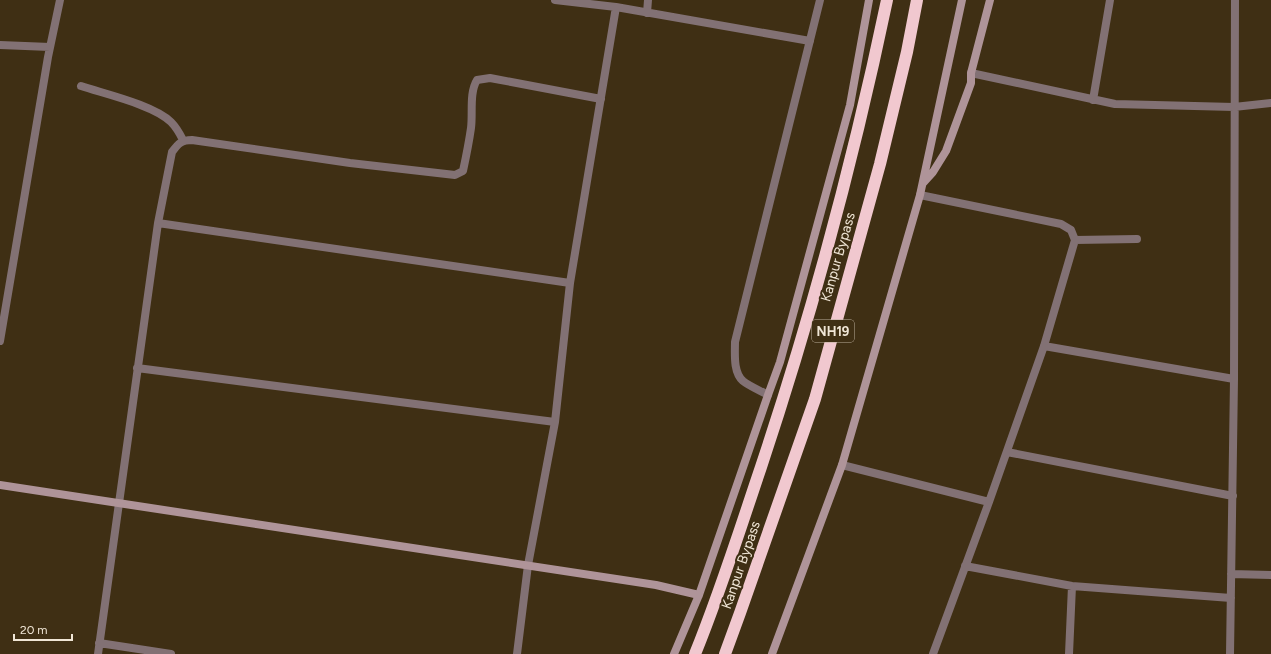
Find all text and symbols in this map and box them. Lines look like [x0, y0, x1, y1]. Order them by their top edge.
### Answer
street label: Kanpur Bypass [817, 210, 859, 304]
road number: NH19 [812, 320, 854, 342]
street label: Kanpur Bypass [718, 519, 764, 611]
scale bar [14, 616, 72, 642]
text: 20 m [20, 623, 48, 637]

